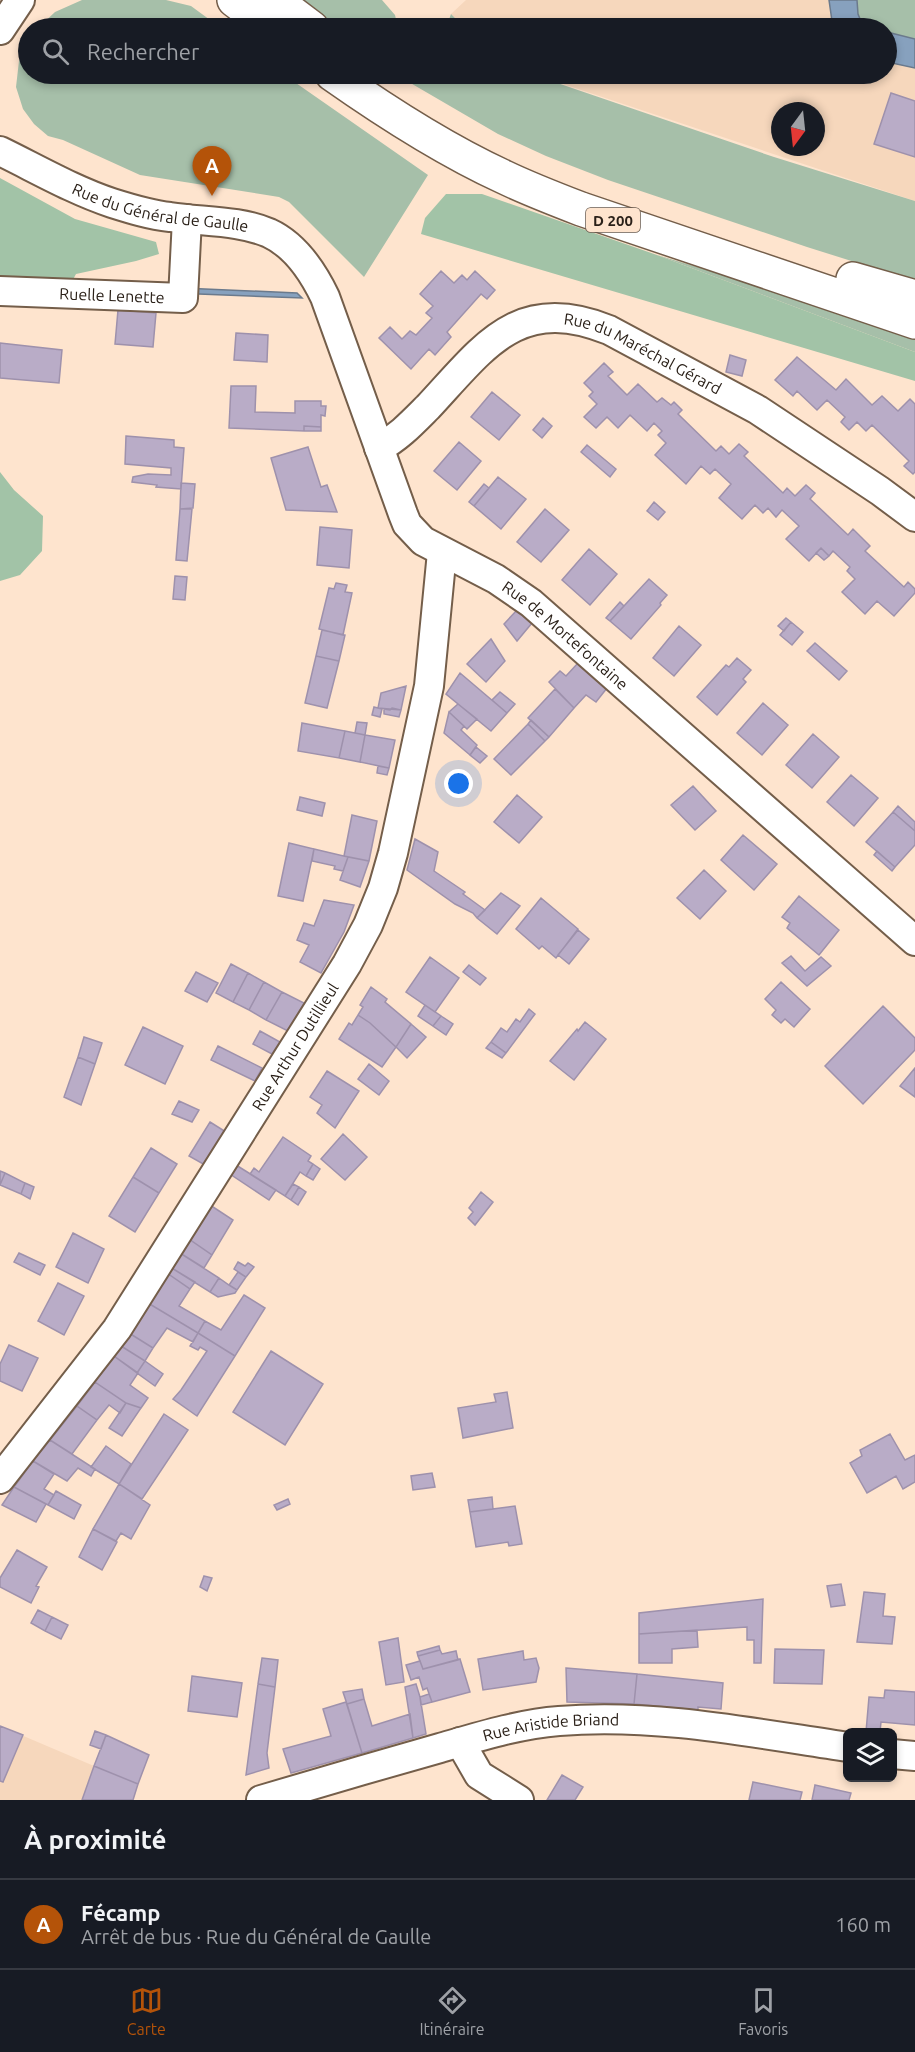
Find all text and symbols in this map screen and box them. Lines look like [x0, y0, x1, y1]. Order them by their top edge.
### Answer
search box [18, 18, 897, 84]
icon: search [39, 35, 72, 68]
text: Rechercher [87, 39, 199, 64]
north arrow [771, 102, 825, 156]
pin: A [192, 146, 232, 196]
street label: Rue du Général de Gaulle [69, 179, 250, 235]
road number: D 200 [586, 208, 640, 232]
street label: Ruelle Lenette [59, 284, 165, 306]
street label: Rue du Maréchal Gérard [563, 309, 725, 398]
street label: Rue de Mortefontaine [499, 577, 632, 693]
your location [444, 769, 473, 798]
street label: Rue Arthur Dutillieul [248, 979, 342, 1114]
street label: Rue Aristide Briand [481, 1710, 619, 1744]
map controls [843, 1728, 897, 1782]
button: layers [843, 1728, 897, 1782]
text: À proximité [24, 1825, 166, 1854]
text: Fécamp [81, 1900, 160, 1925]
text: A [36, 1913, 51, 1936]
text: 160 m [835, 1913, 891, 1936]
text: Arrêt de bus · Rue du Général de Gaulle [81, 1925, 431, 1948]
tab: Carte [127, 1984, 166, 2038]
tab: Itinéraire [419, 1984, 485, 2038]
tab: Favoris [738, 1984, 788, 2038]

